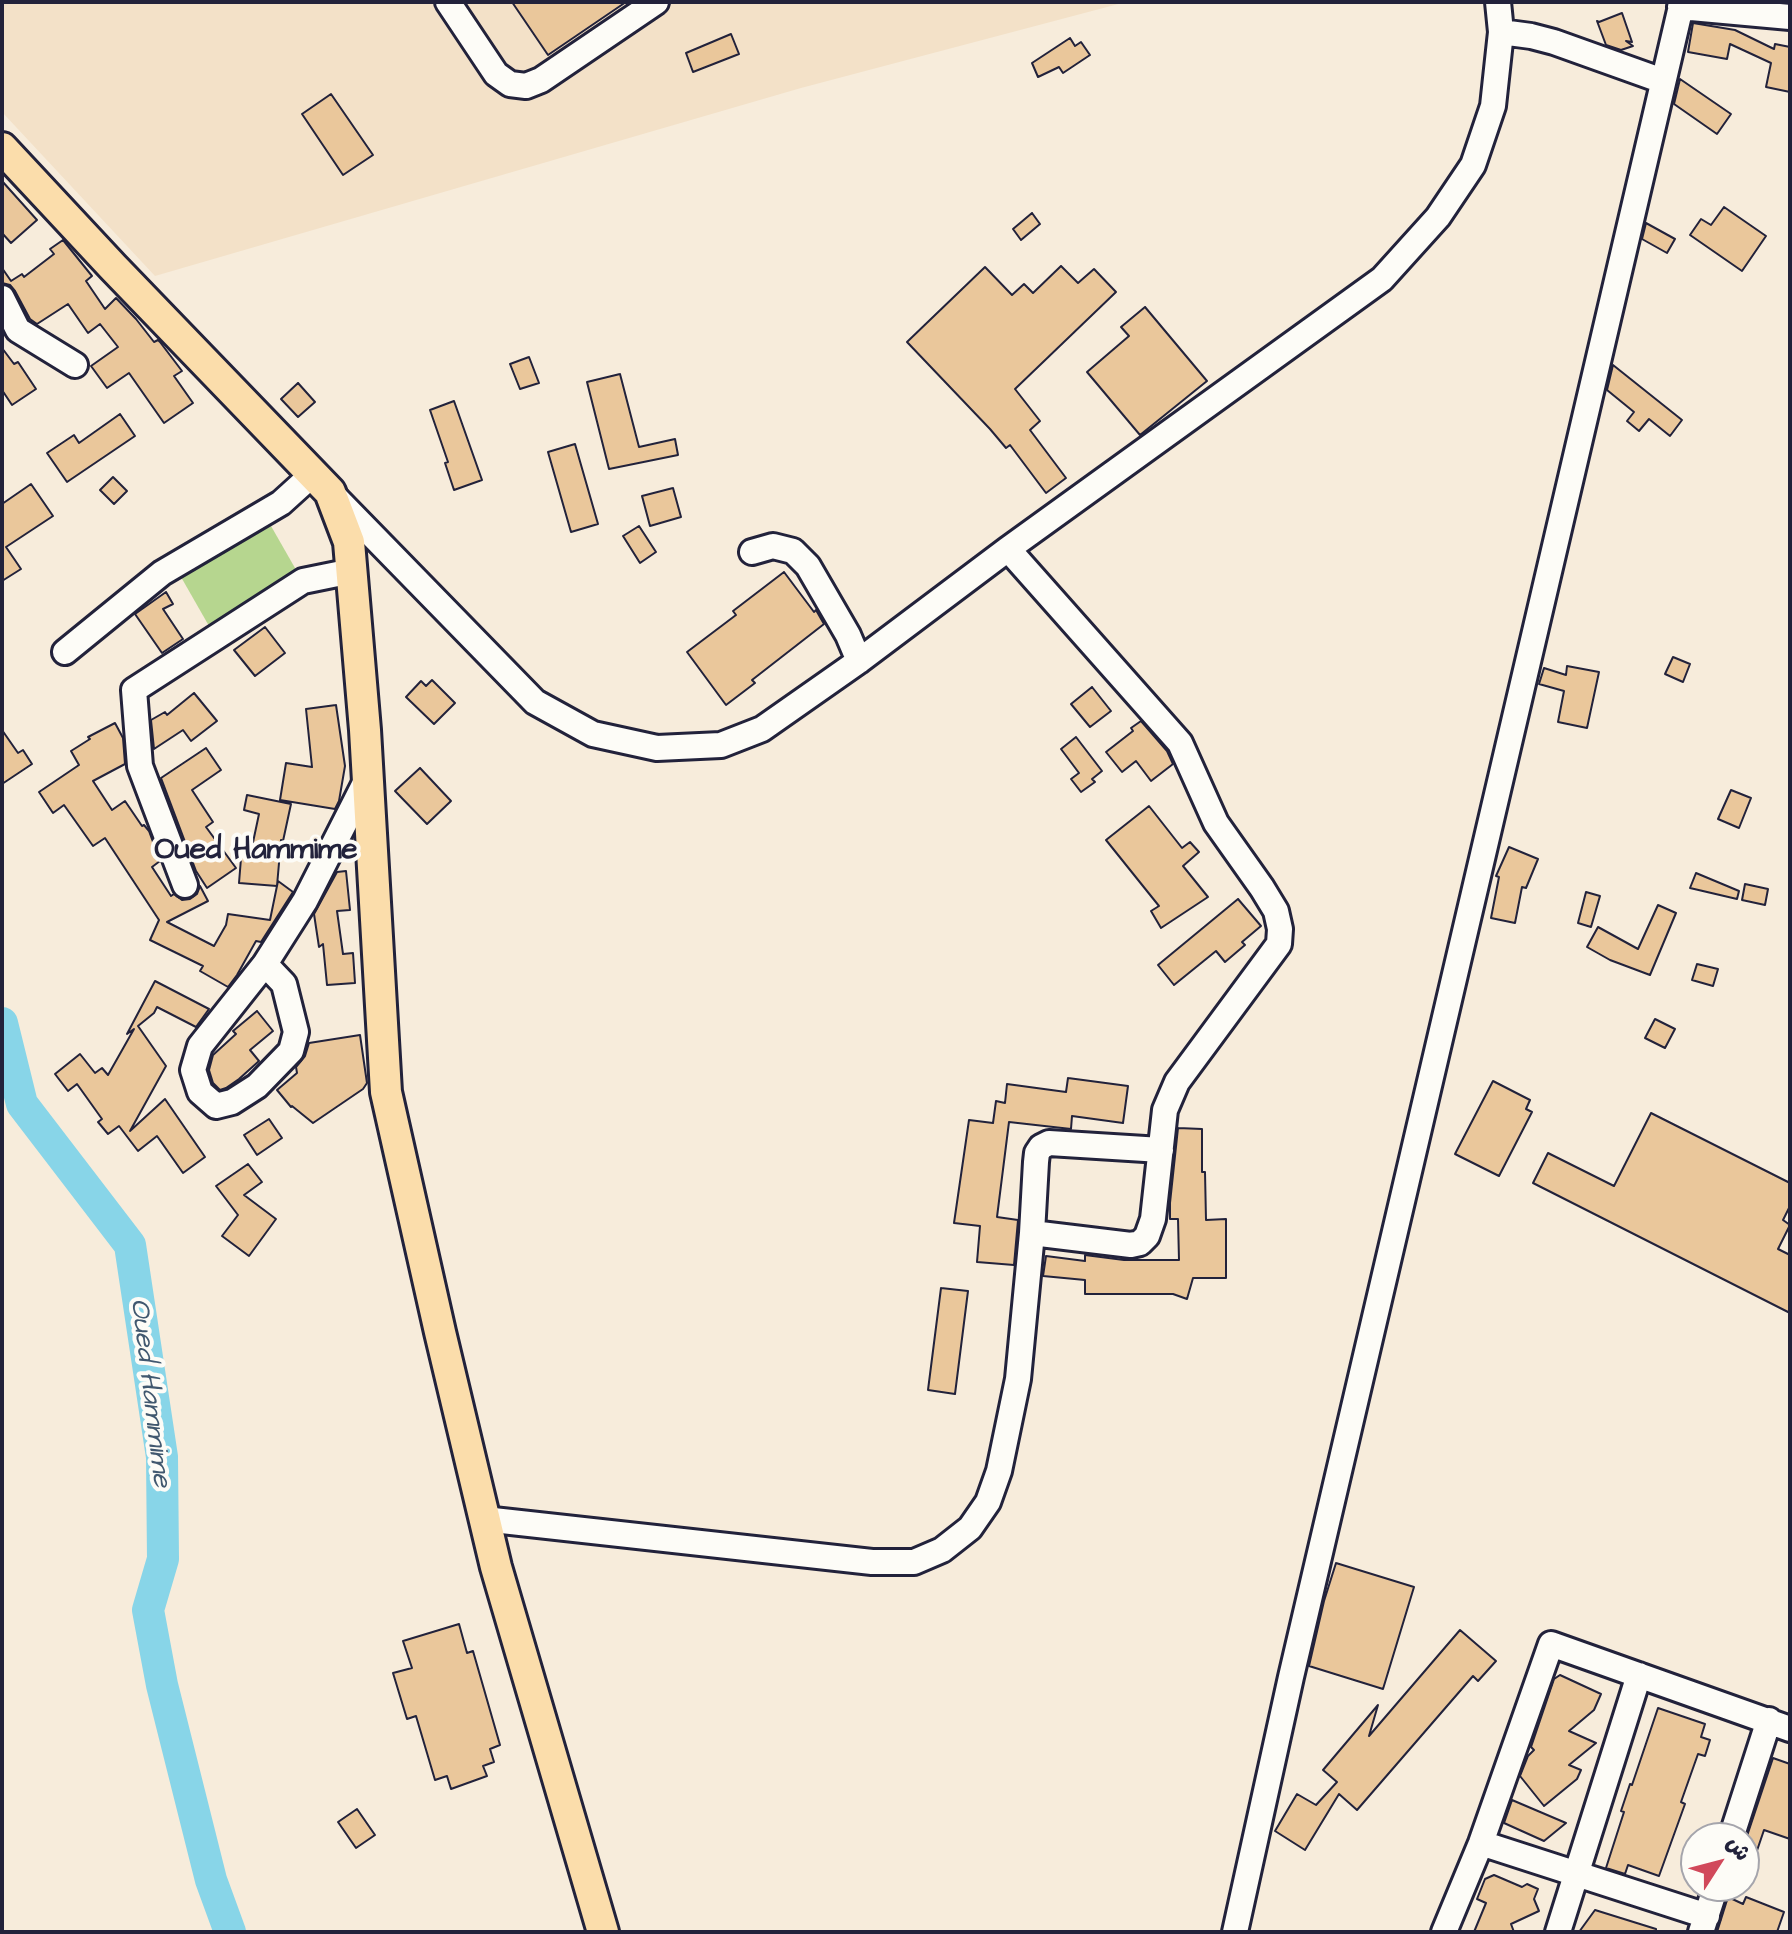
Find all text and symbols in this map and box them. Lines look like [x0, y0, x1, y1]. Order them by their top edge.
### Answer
district label: Oued Hammime [154, 834, 358, 870]
water label: Oued Hammime [121, 1297, 177, 1489]
north arrow [1680, 1822, 1760, 1902]
text: ش [1719, 1830, 1758, 1868]

